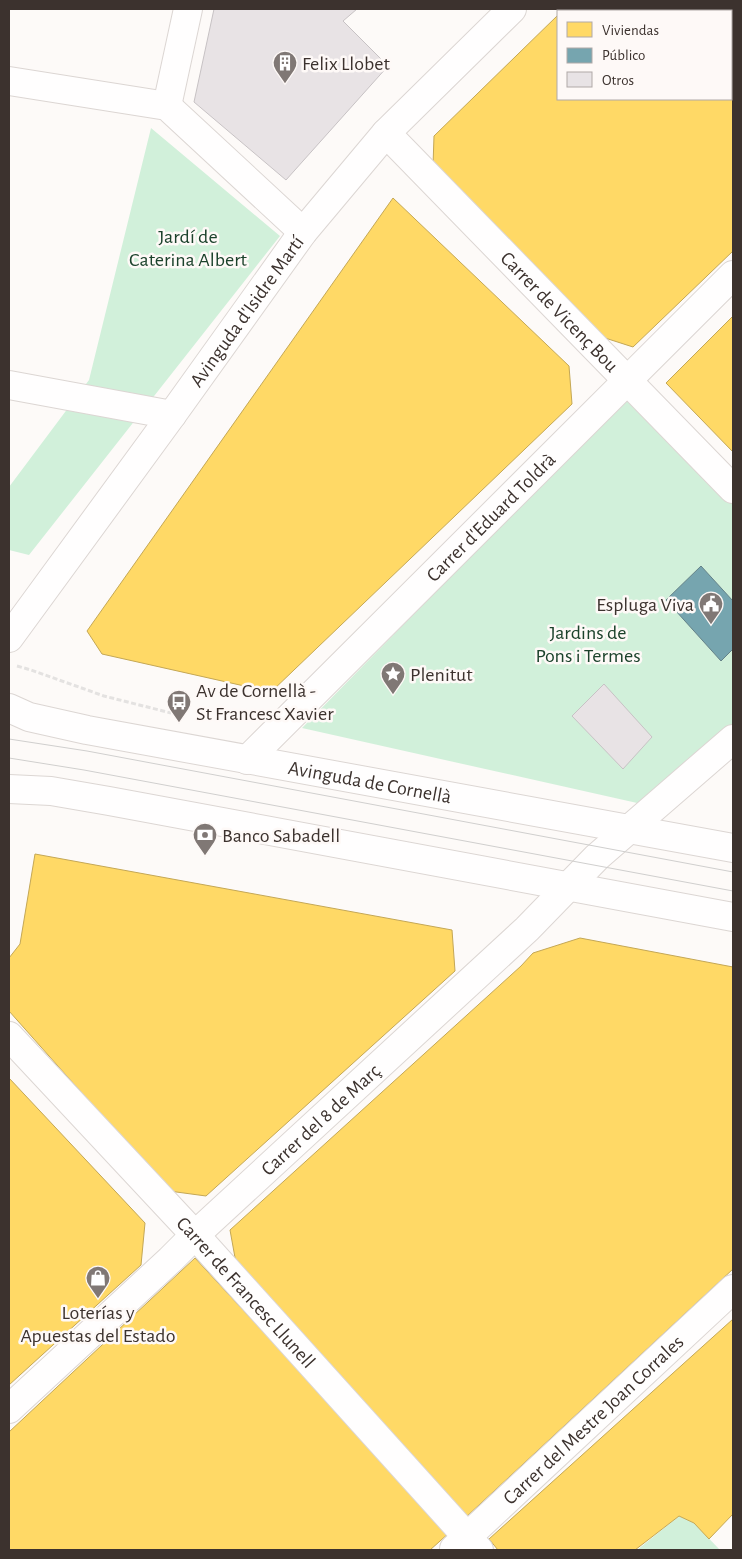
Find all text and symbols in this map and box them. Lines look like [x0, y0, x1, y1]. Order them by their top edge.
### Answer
legend [557, 10, 732, 100]
text: Viviendas [602, 23, 659, 38]
text: Público [602, 48, 645, 63]
building icon: Felix Llobet [272, 50, 298, 84]
place label: Felix Llobet [302, 54, 391, 74]
text: Otros [602, 73, 634, 88]
park label: Jardí de Caterina Albert [129, 227, 248, 270]
street label: Avinguda d'Isidre Martí [187, 232, 308, 391]
street label: Carrer de Vicenç Bou [496, 248, 622, 376]
street label: Carrer d'Eduard Toldrà [423, 449, 560, 586]
public building icon: Espluga Viva [698, 591, 724, 625]
place label: Espluga Viva [596, 595, 694, 615]
park label: Jardins de Pons i Termes [535, 623, 641, 666]
place icon: Plenitut [380, 661, 406, 695]
place label: Plenitut [410, 665, 473, 685]
place label: Av de Cornellà - St Francesc Xavier [196, 681, 334, 724]
bus stop icon: Av de Cornellà - St Francesc Xavier [166, 689, 192, 723]
street label: Avinguda de Cornellà [287, 758, 453, 807]
bank icon: Banco Sabadell [192, 822, 218, 856]
place label: Banco Sabadell [222, 826, 340, 846]
street label: Carrer del 8 de Març [258, 1061, 384, 1180]
street label: Carrer de Francesc Llunell [172, 1213, 319, 1372]
shop icon: Loterías y Apuestas del Estado [85, 1265, 111, 1299]
place label: Loterías y Apuestas del Estado [20, 1303, 176, 1346]
street label: Carrer del Mestre Joan Corrales [500, 1332, 688, 1509]

